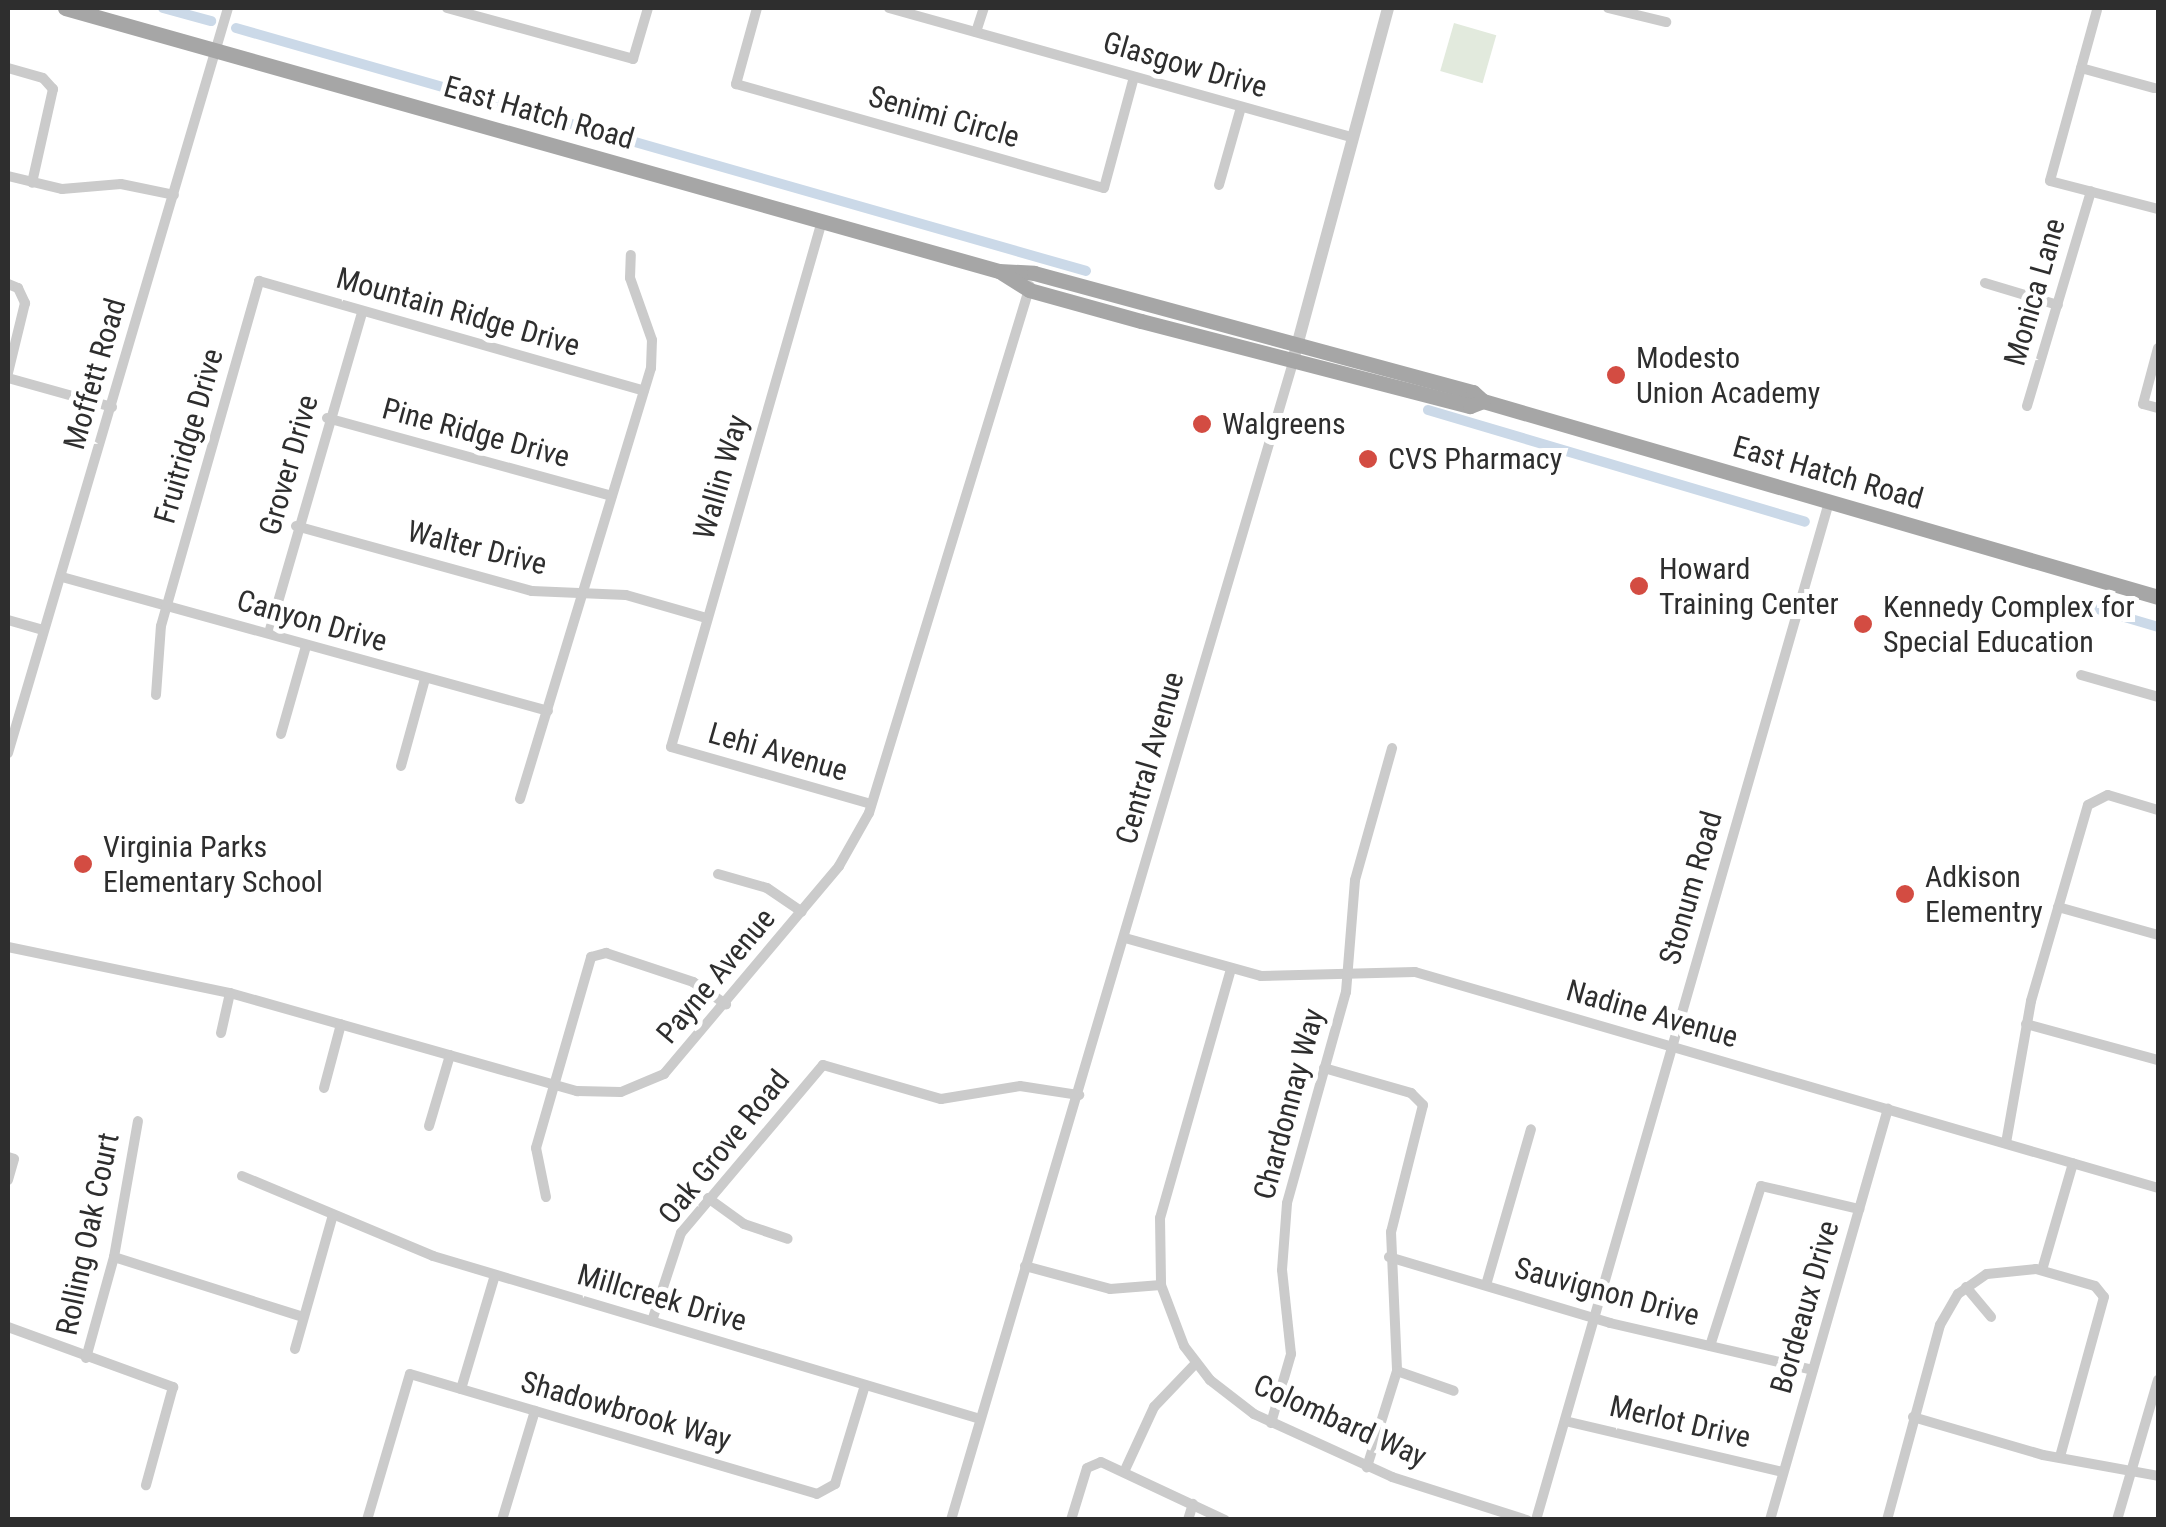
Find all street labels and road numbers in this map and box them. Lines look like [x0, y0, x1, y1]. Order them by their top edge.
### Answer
street label: Glasgow Drive [1099, 24, 1271, 106]
street label: East Hatch Road [440, 69, 638, 157]
street label: Senimi Circle [865, 78, 1023, 156]
street label: Monica Lane [1997, 214, 2073, 370]
street label: Mountain Ridge Drive [332, 260, 584, 364]
street label: Moffett Road [56, 294, 134, 454]
street label: Fruitridge Drive [147, 345, 231, 527]
street label: Grover Drive [252, 391, 326, 539]
street label: Pine Ridge Drive [378, 391, 574, 475]
street label: Wallin Way [686, 411, 756, 543]
street label: East Hatch Road [1729, 429, 1927, 517]
street label: Walter Drive [404, 513, 550, 583]
street label: Canyon Drive [233, 582, 391, 660]
street label: Central Avenue [1108, 668, 1192, 848]
street label: Lehi Avenue [704, 715, 852, 789]
street label: Stonum Road [1652, 807, 1730, 969]
street label: Payne Avenue [649, 901, 783, 1051]
street label: Nadine Avenue [1562, 972, 1742, 1056]
street label: Chardonnay Way [1246, 1005, 1332, 1203]
street label: Oak Grove Road [651, 1063, 797, 1231]
street label: Rolling Oak Court [49, 1130, 127, 1338]
street label: Bordeaux Drive [1763, 1216, 1847, 1398]
street label: Sauvignon Drive [1511, 1250, 1703, 1334]
street label: Millcreek Drive [573, 1257, 751, 1339]
street label: Shadowbrook Way [517, 1364, 735, 1458]
street label: Colombard Way [1248, 1367, 1432, 1475]
street label: Merlot Drive [1606, 1388, 1754, 1456]

